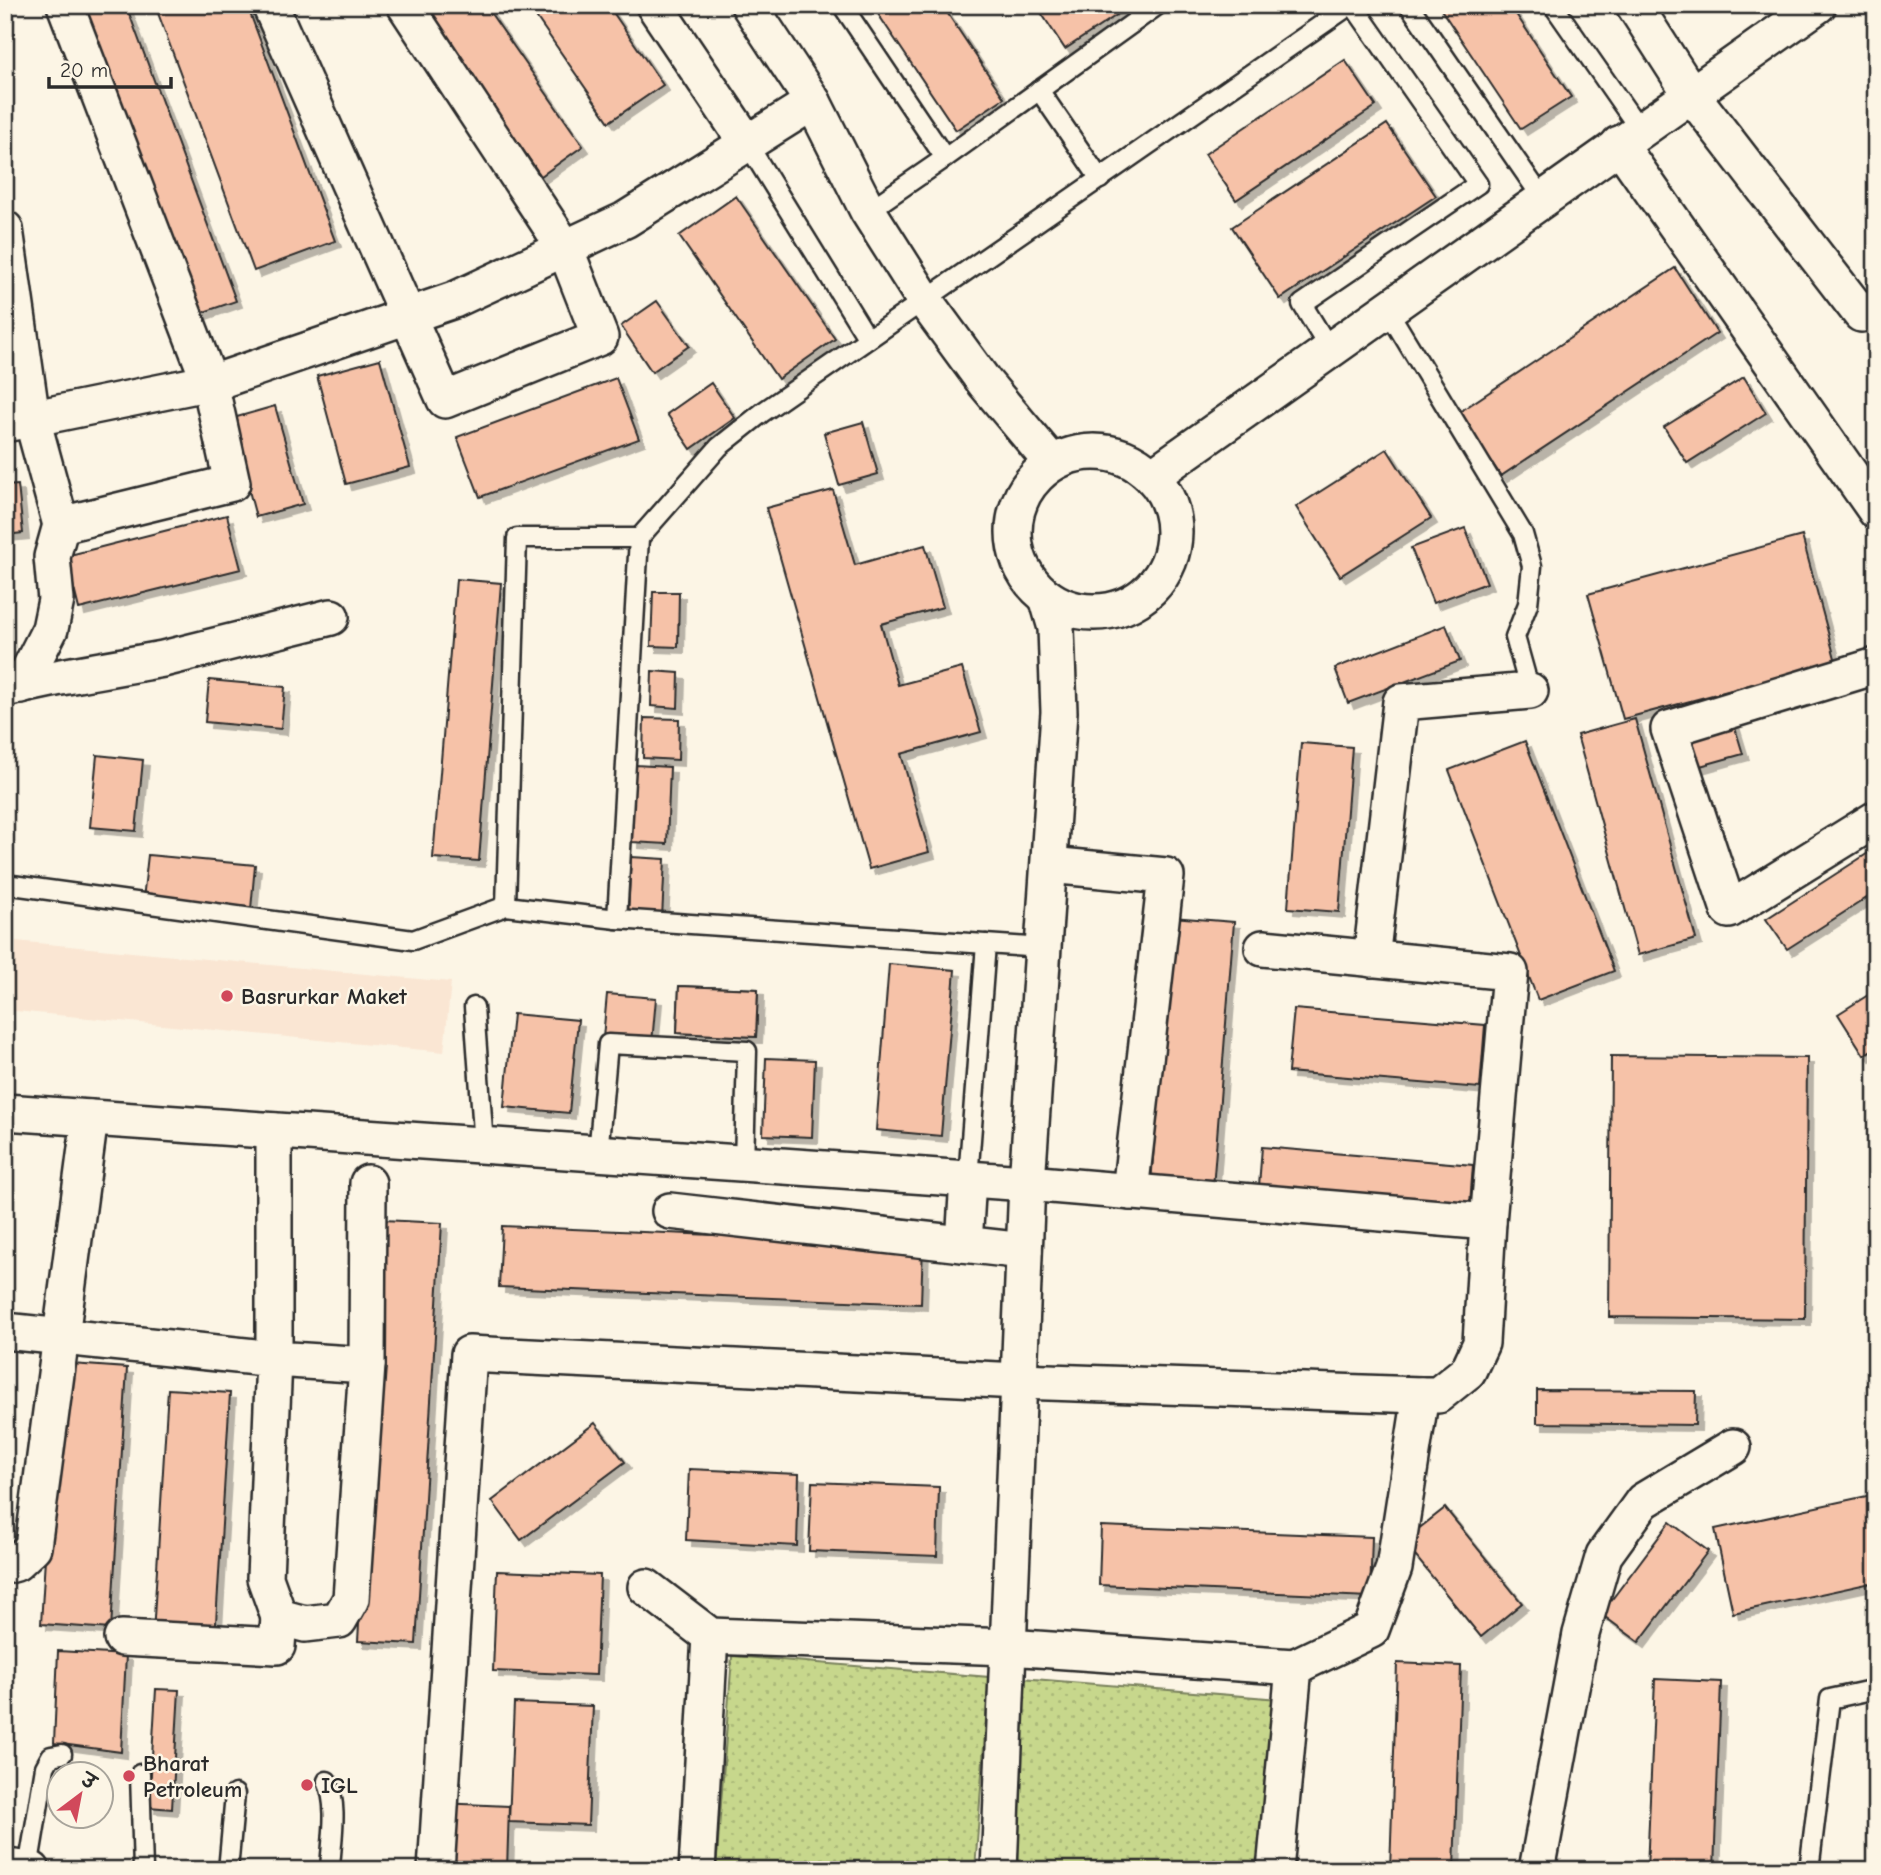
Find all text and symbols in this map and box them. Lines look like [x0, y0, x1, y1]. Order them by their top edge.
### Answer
scale bar [49, 46, 172, 90]
text: 20 m [60, 58, 108, 82]
place label: Basrurkar Maket [241, 983, 407, 1010]
marker: Basrurkar Maket [219, 988, 235, 1004]
place label: Bharat Petroleum [143, 1750, 242, 1803]
north arrow [46, 1759, 116, 1829]
text: उ [76, 1768, 102, 1795]
marker: Bharat Petroleum [121, 1768, 137, 1784]
place label: IGL [321, 1772, 358, 1799]
marker: IGL [299, 1777, 315, 1793]

